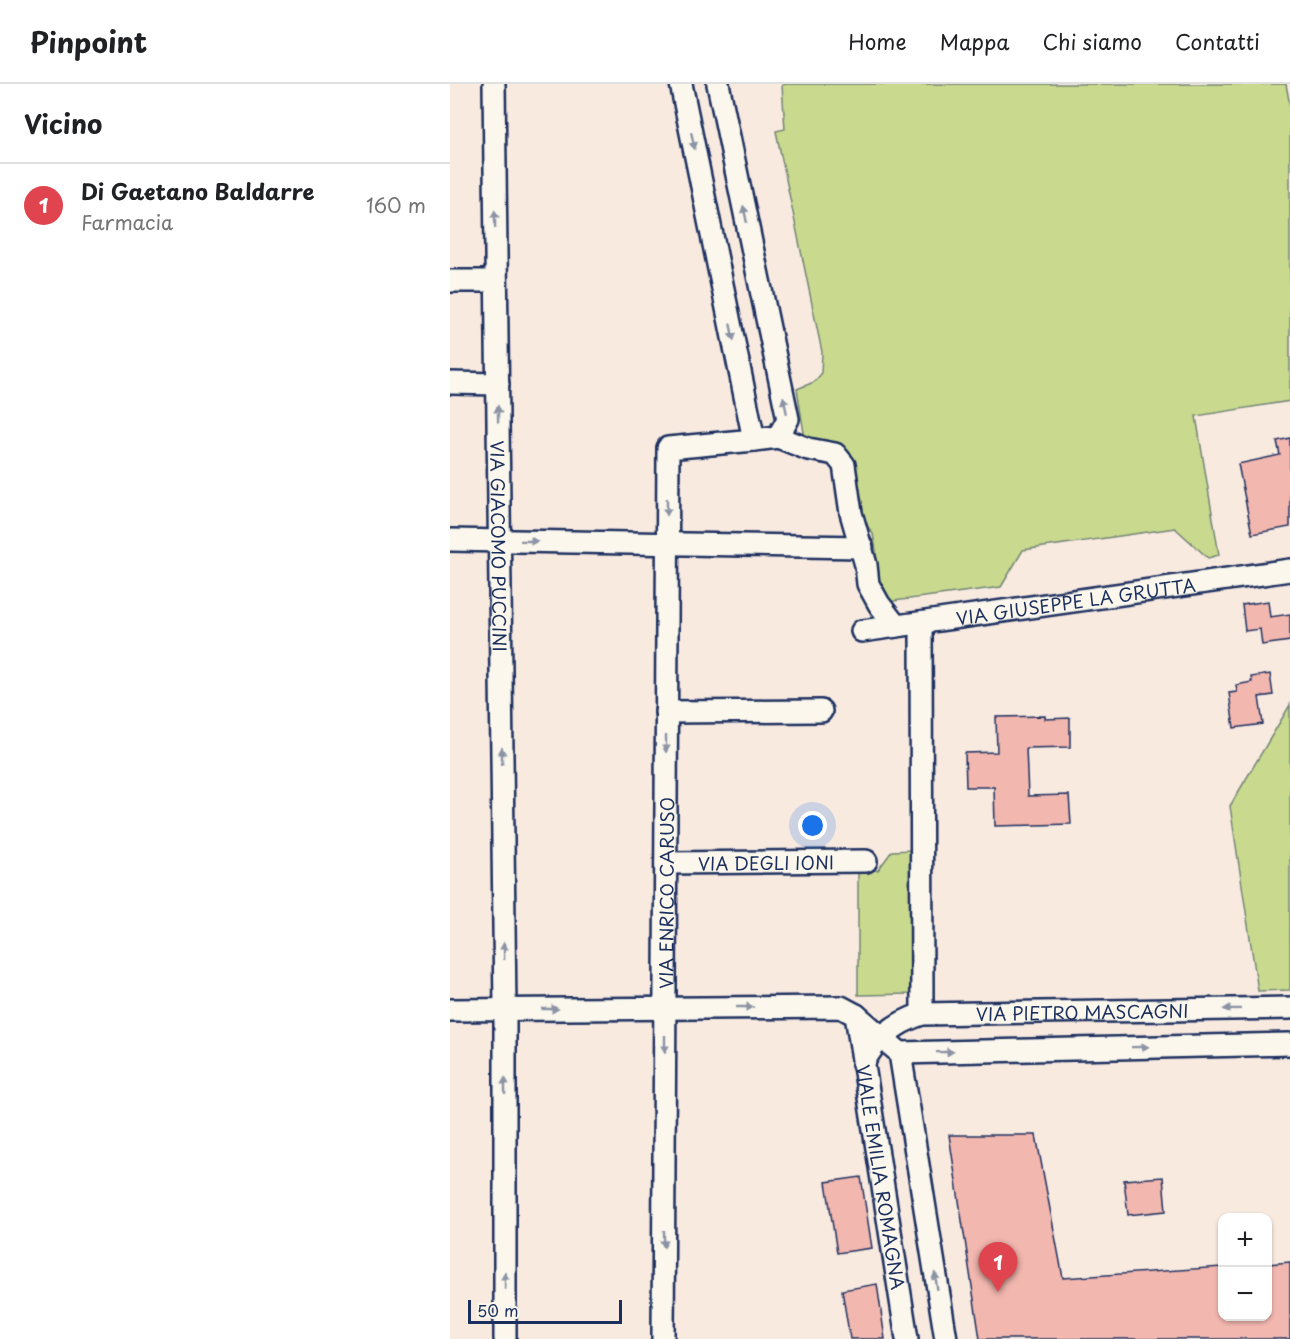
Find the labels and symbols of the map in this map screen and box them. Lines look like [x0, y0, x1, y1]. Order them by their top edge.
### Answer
one-way arrow [689, 132, 698, 151]
one-way arrow [740, 205, 750, 224]
one-way arrow [491, 209, 500, 228]
one-way arrow [728, 323, 737, 342]
one-way arrow [780, 396, 790, 414]
one-way arrow [493, 404, 503, 423]
street label: VIA GIACOMO PUCCINI [485, 440, 514, 652]
one-way arrow [662, 497, 672, 516]
one-way arrow [520, 536, 539, 546]
street label: VIA GIUSEPPE LA GRUTTA [954, 570, 1197, 631]
one-way arrow [661, 734, 671, 753]
one-way arrow [497, 746, 507, 765]
street label: VIA ENRICO CARUSO [651, 797, 680, 989]
your location [798, 811, 827, 840]
street label: VIA DEGLI IONI [698, 848, 834, 876]
one-way arrow [499, 941, 509, 960]
street label: VIA PIETRO MASCAGNI [976, 996, 1189, 1027]
one-way arrow [736, 1002, 755, 1012]
one-way arrow [541, 1004, 560, 1014]
one-way arrow [1222, 1004, 1241, 1014]
one-way arrow [660, 1034, 670, 1053]
one-way arrow [1131, 1043, 1150, 1052]
one-way arrow [936, 1047, 955, 1057]
street label: VIALE EMILIA ROMAGNA [850, 1063, 913, 1292]
one-way arrow [500, 1076, 510, 1095]
one-way arrow [659, 1229, 668, 1248]
pin: 1 [978, 1242, 1018, 1292]
one-way arrow [500, 1271, 510, 1290]
one-way arrow [932, 1272, 941, 1291]
scale bar [468, 1297, 622, 1324]

